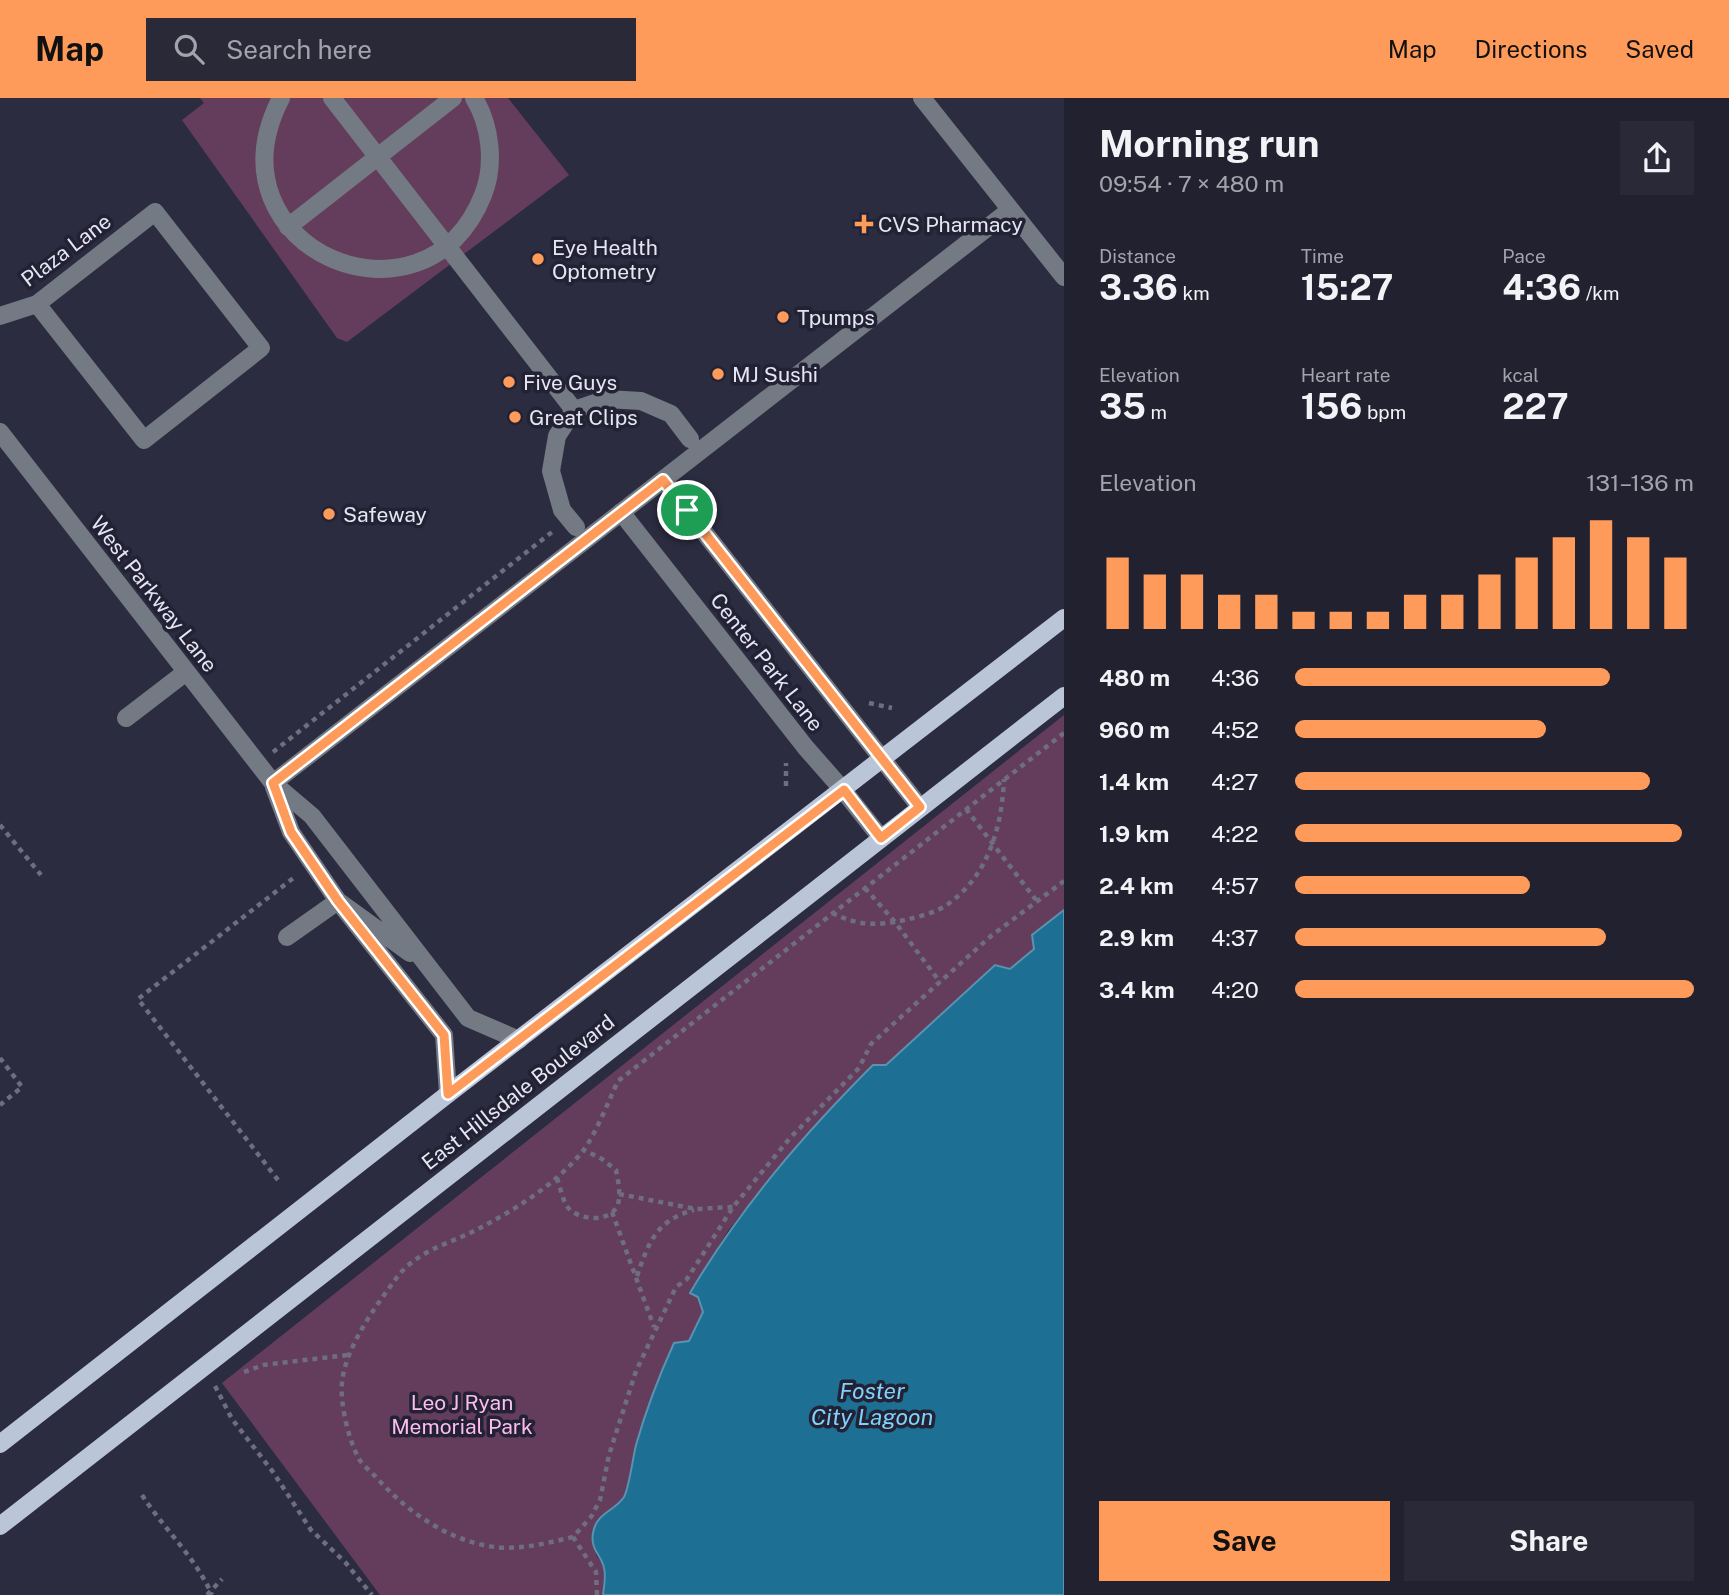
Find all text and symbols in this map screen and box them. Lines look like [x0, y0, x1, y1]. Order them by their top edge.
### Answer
search box [146, 18, 636, 81]
text: Map [35, 30, 104, 68]
icon: search [170, 30, 208, 68]
text: Search here [226, 34, 372, 65]
text: Map [1388, 35, 1437, 63]
text: Directions [1475, 35, 1587, 63]
text: Saved [1625, 35, 1694, 63]
text: Morning run [1099, 121, 1320, 166]
button: share [1620, 121, 1694, 195]
text: 09:54 · 7 × 480 m [1099, 170, 1284, 197]
street label: Plaza Lane [16, 208, 116, 292]
place label: CVS Pharmacy [878, 212, 1023, 237]
marker: CVS Pharmacy [856, 216, 872, 232]
place label: Eye Health Optometry [552, 235, 658, 284]
text: Distance [1099, 245, 1176, 267]
text: Time [1301, 245, 1344, 267]
text: Pace [1502, 245, 1546, 267]
marker: Eye Health Optometry [530, 251, 546, 267]
text: 3.36 [1099, 267, 1178, 308]
text: 15:27 [1301, 267, 1394, 308]
text: 4:36 [1502, 267, 1581, 308]
text: km [1178, 282, 1210, 304]
text: /km [1581, 282, 1619, 304]
place label: Tpumps [797, 305, 875, 330]
marker: Tpumps [775, 309, 791, 325]
place label: MJ Sushi [732, 362, 818, 387]
text: Elevation [1099, 364, 1180, 386]
text: Heart rate [1301, 364, 1390, 386]
text: kcal [1502, 364, 1539, 386]
marker: MJ Sushi [710, 366, 726, 382]
place label: Five Guys [523, 370, 617, 395]
marker: Five Guys [501, 374, 517, 390]
text: 35 [1099, 386, 1146, 427]
text: 156 [1301, 386, 1362, 427]
text: 227 [1502, 386, 1569, 427]
text: m [1146, 401, 1167, 423]
text: bpm [1362, 401, 1406, 423]
place label: Great Clips [529, 405, 638, 430]
marker: Great Clips [507, 409, 523, 425]
text: Elevation [1099, 469, 1197, 496]
text: 131–136 m [1586, 469, 1694, 496]
pin [657, 480, 717, 540]
icon: arrive [668, 491, 706, 529]
place label: Safeway [343, 502, 427, 527]
marker: Safeway [321, 506, 337, 522]
street label: West Parkway Lane [85, 511, 223, 677]
street label: Center Park Lane [705, 588, 829, 736]
text: 480 m [1099, 664, 1170, 691]
text: 4:36 [1211, 664, 1259, 691]
text: 960 m [1099, 716, 1170, 743]
text: 4:52 [1211, 716, 1259, 743]
text: 1.4 km [1099, 768, 1169, 795]
text: 4:27 [1211, 768, 1259, 795]
text: 1.9 km [1099, 820, 1169, 847]
text: 4:22 [1211, 820, 1259, 847]
text: 2.4 km [1099, 872, 1174, 899]
text: 4:57 [1211, 872, 1259, 899]
text: 2.9 km [1099, 924, 1174, 951]
text: 4:37 [1211, 924, 1259, 951]
text: 3.4 km [1099, 976, 1175, 1003]
text: 4:20 [1211, 976, 1259, 1003]
street label: East Hillsdale Boulevard [417, 1009, 619, 1175]
water label: Foster City Lagoon [811, 1377, 933, 1430]
park label: Leo J Ryan Memorial Park [391, 1390, 533, 1439]
button: Save [1099, 1501, 1390, 1581]
button: Share [1404, 1501, 1694, 1581]

